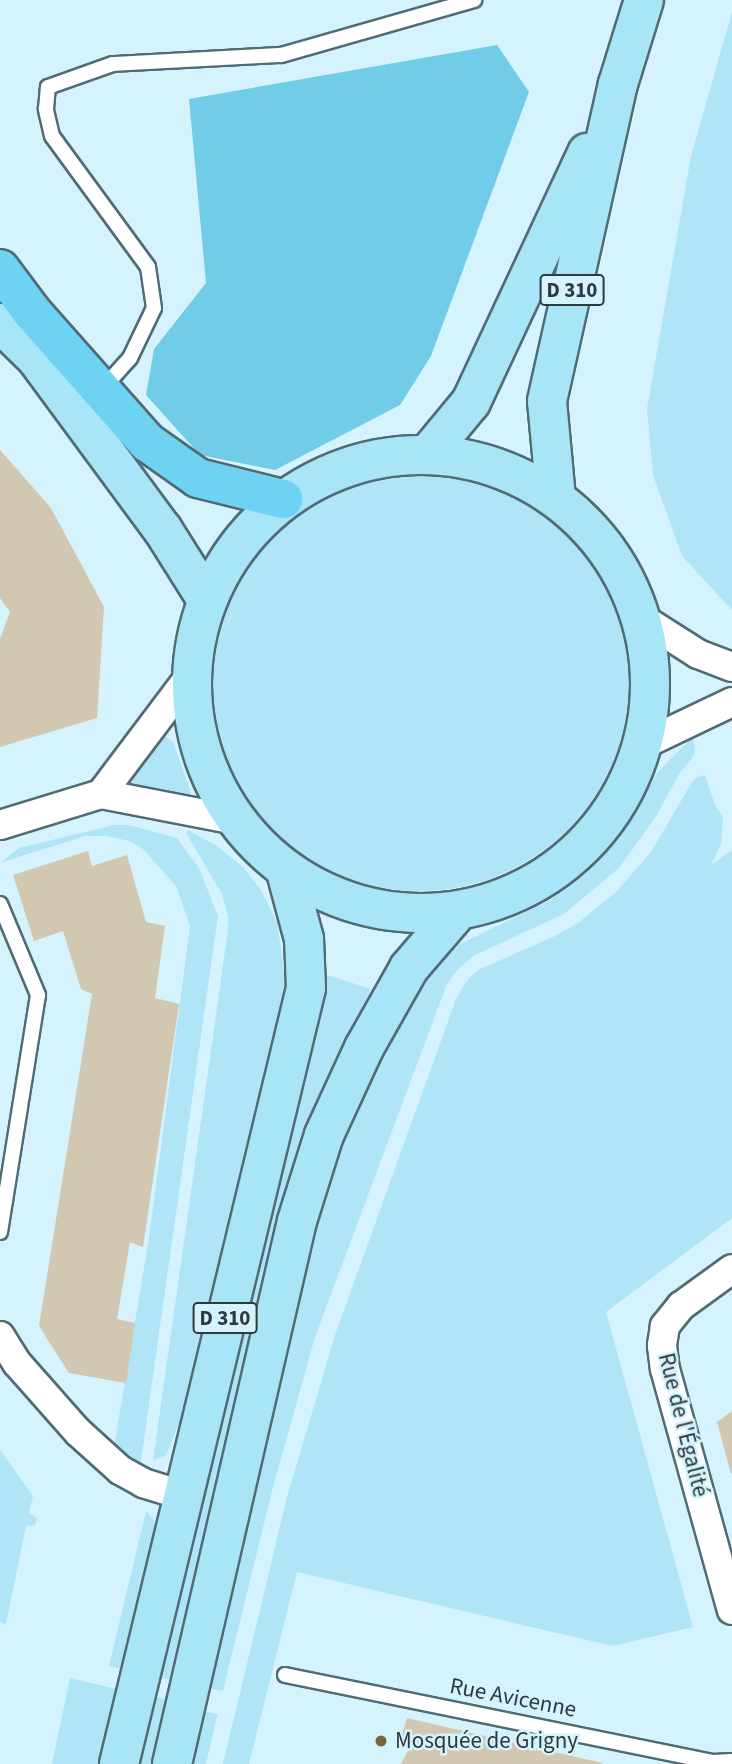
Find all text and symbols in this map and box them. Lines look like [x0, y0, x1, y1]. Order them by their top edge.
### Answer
road number: D 310 [539, 272, 605, 308]
road number: D 310 [192, 1300, 258, 1336]
street label: Rue de l'Égalité [652, 1350, 714, 1500]
street label: Rue Avicenne [447, 1672, 579, 1724]
place label: Mosquée de Grigny [395, 1727, 578, 1755]
marker: Mosquée de Grigny [373, 1733, 389, 1749]

